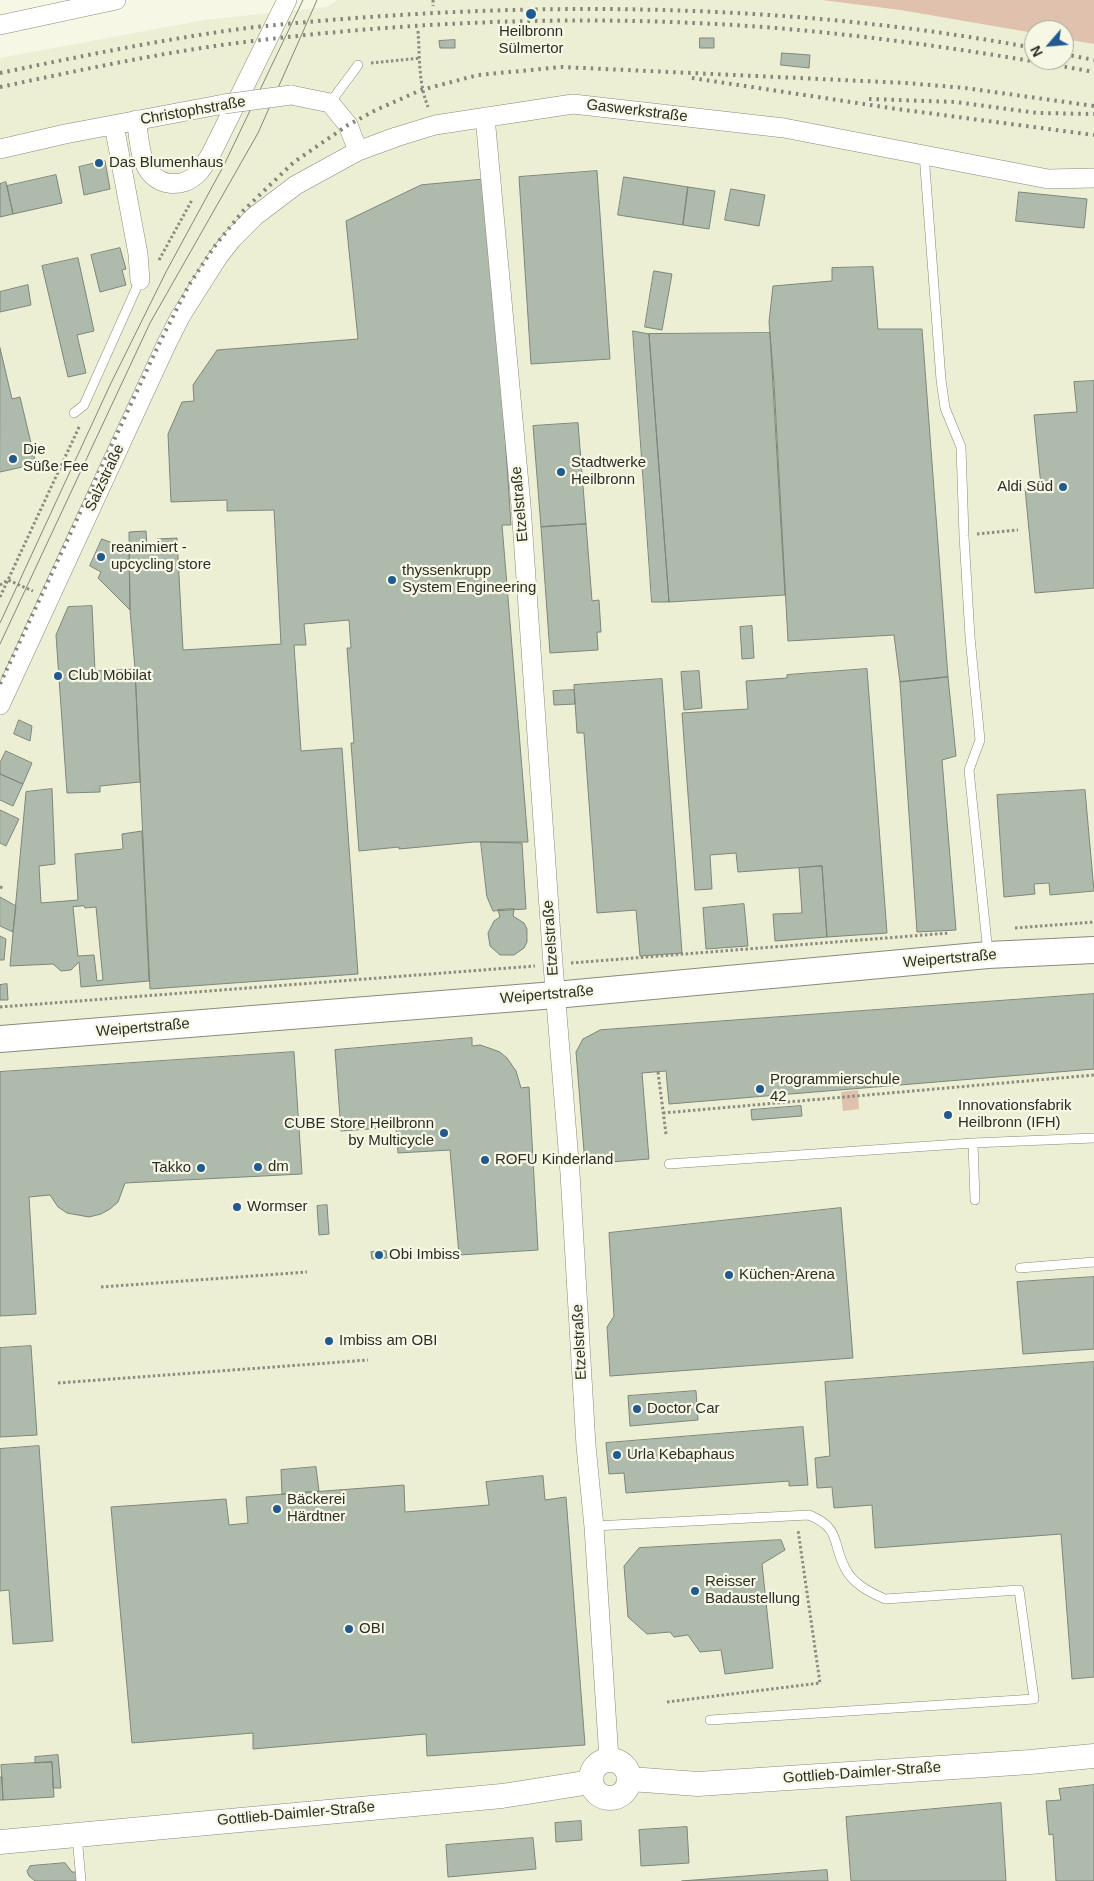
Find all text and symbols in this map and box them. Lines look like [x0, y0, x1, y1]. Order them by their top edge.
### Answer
marker: Heilbronn Sülmertor [524, 7, 538, 21]
north arrow [1024, 20, 1074, 70]
place label: Heilbronn Sülmertor [498, 23, 564, 58]
text: N [1027, 43, 1046, 59]
street label: Christophstraße [139, 93, 247, 129]
street label: Gaswerkstraße [585, 96, 689, 126]
place label: Das Blumenhaus [109, 154, 223, 172]
marker: Das Blumenhaus [93, 157, 105, 169]
place label: Die Süße Fee [23, 441, 89, 476]
street label: Salzstraße [82, 442, 128, 514]
marker: Die Süße Fee [7, 453, 19, 465]
place label: Stadtwerke Heilbronn [571, 454, 646, 489]
street label: Etzelstraße [508, 465, 532, 543]
marker: Stadtwerke Heilbronn [555, 466, 567, 478]
place label: Aldi Süd [997, 478, 1053, 496]
marker: Aldi Süd [1057, 481, 1069, 493]
place label: reanimiert - upcycling store [111, 539, 211, 574]
marker: reanimiert - upcycling store [95, 551, 107, 563]
place label: thyssenkrupp System Engineering [402, 562, 536, 597]
marker: thyssenkrupp System Engineering [386, 574, 398, 586]
place label: Club Mobilat [68, 667, 151, 685]
marker: Club Mobilat [52, 670, 64, 682]
street label: Etzelstraße [539, 900, 563, 976]
street label: Weipertstraße [902, 946, 998, 972]
street label: Weipertstraße [499, 982, 595, 1008]
street label: Weipertstraße [95, 1015, 191, 1041]
place label: Programmierschule 42 [770, 1071, 900, 1106]
marker: Programmierschule 42 [754, 1083, 766, 1095]
place label: Innovationsfabrik Heilbronn (IFH) [958, 1097, 1071, 1132]
marker: Innovationsfabrik Heilbronn (IFH) [942, 1109, 954, 1121]
place label: CUBE Store Heilbronn by Multicycle [284, 1115, 434, 1150]
marker: CUBE Store Heilbronn by Multicycle [438, 1127, 450, 1139]
place label: ROFU Kinderland [495, 1151, 613, 1169]
marker: ROFU Kinderland [479, 1154, 491, 1166]
place label: dm [268, 1158, 289, 1176]
place label: Takko [152, 1159, 191, 1177]
marker: dm [252, 1161, 264, 1173]
marker: Takko [195, 1162, 207, 1174]
place label: Wormser [247, 1198, 308, 1216]
marker: Wormser [231, 1201, 243, 1213]
place label: Obi Imbiss [389, 1246, 460, 1264]
marker: Obi Imbiss [373, 1249, 385, 1261]
place label: Küchen-Arena [739, 1266, 835, 1284]
marker: Küchen-Arena [723, 1269, 735, 1281]
street label: Etzelstraße [569, 1304, 591, 1380]
place label: Imbiss am OBI [339, 1332, 437, 1350]
marker: Imbiss am OBI [323, 1335, 335, 1347]
place label: Doctor Car [647, 1400, 720, 1418]
marker: Doctor Car [631, 1403, 643, 1415]
place label: Urla Kebaphaus [627, 1446, 735, 1464]
marker: Urla Kebaphaus [611, 1449, 623, 1461]
place label: Bäckerei Härdtner [287, 1491, 345, 1526]
marker: Bäckerei Härdtner [271, 1503, 283, 1515]
place label: Reisser Badaustellung [705, 1573, 800, 1608]
marker: Reisser Badaustellung [689, 1585, 701, 1597]
place label: OBI [359, 1620, 385, 1638]
marker: OBI [343, 1623, 355, 1635]
street label: Gottlieb-Daimler-Straße [782, 1758, 942, 1788]
street label: Gottlieb-Daimler-Straße [216, 1798, 376, 1830]

